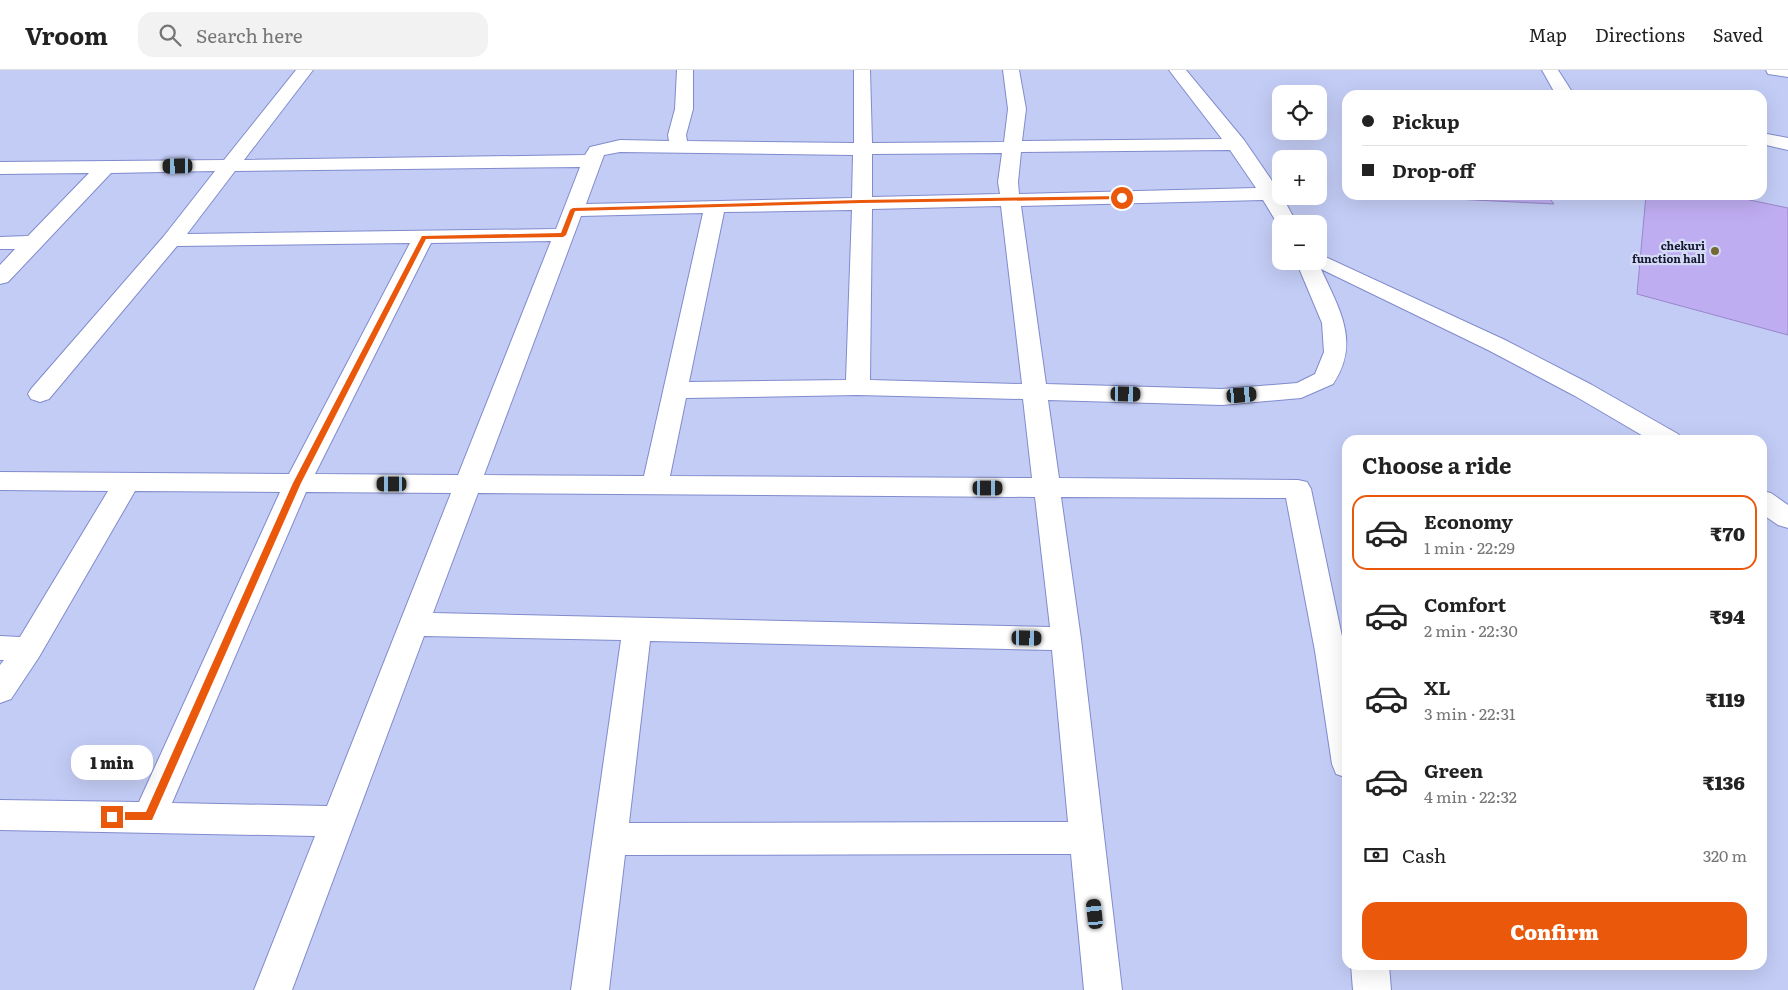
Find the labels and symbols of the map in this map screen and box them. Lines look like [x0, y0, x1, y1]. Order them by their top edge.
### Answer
car [162, 158, 193, 174]
route start [1111, 187, 1133, 209]
place label: chekuri function hall [1632, 237, 1705, 266]
marker: chekuri function hall [1709, 245, 1721, 257]
car [1110, 386, 1141, 402]
car [1226, 386, 1257, 404]
car [377, 477, 407, 492]
car [973, 481, 1003, 496]
car [1011, 630, 1042, 646]
callout: 1 min [71, 744, 153, 780]
route end [101, 806, 123, 828]
car [1085, 898, 1104, 930]

